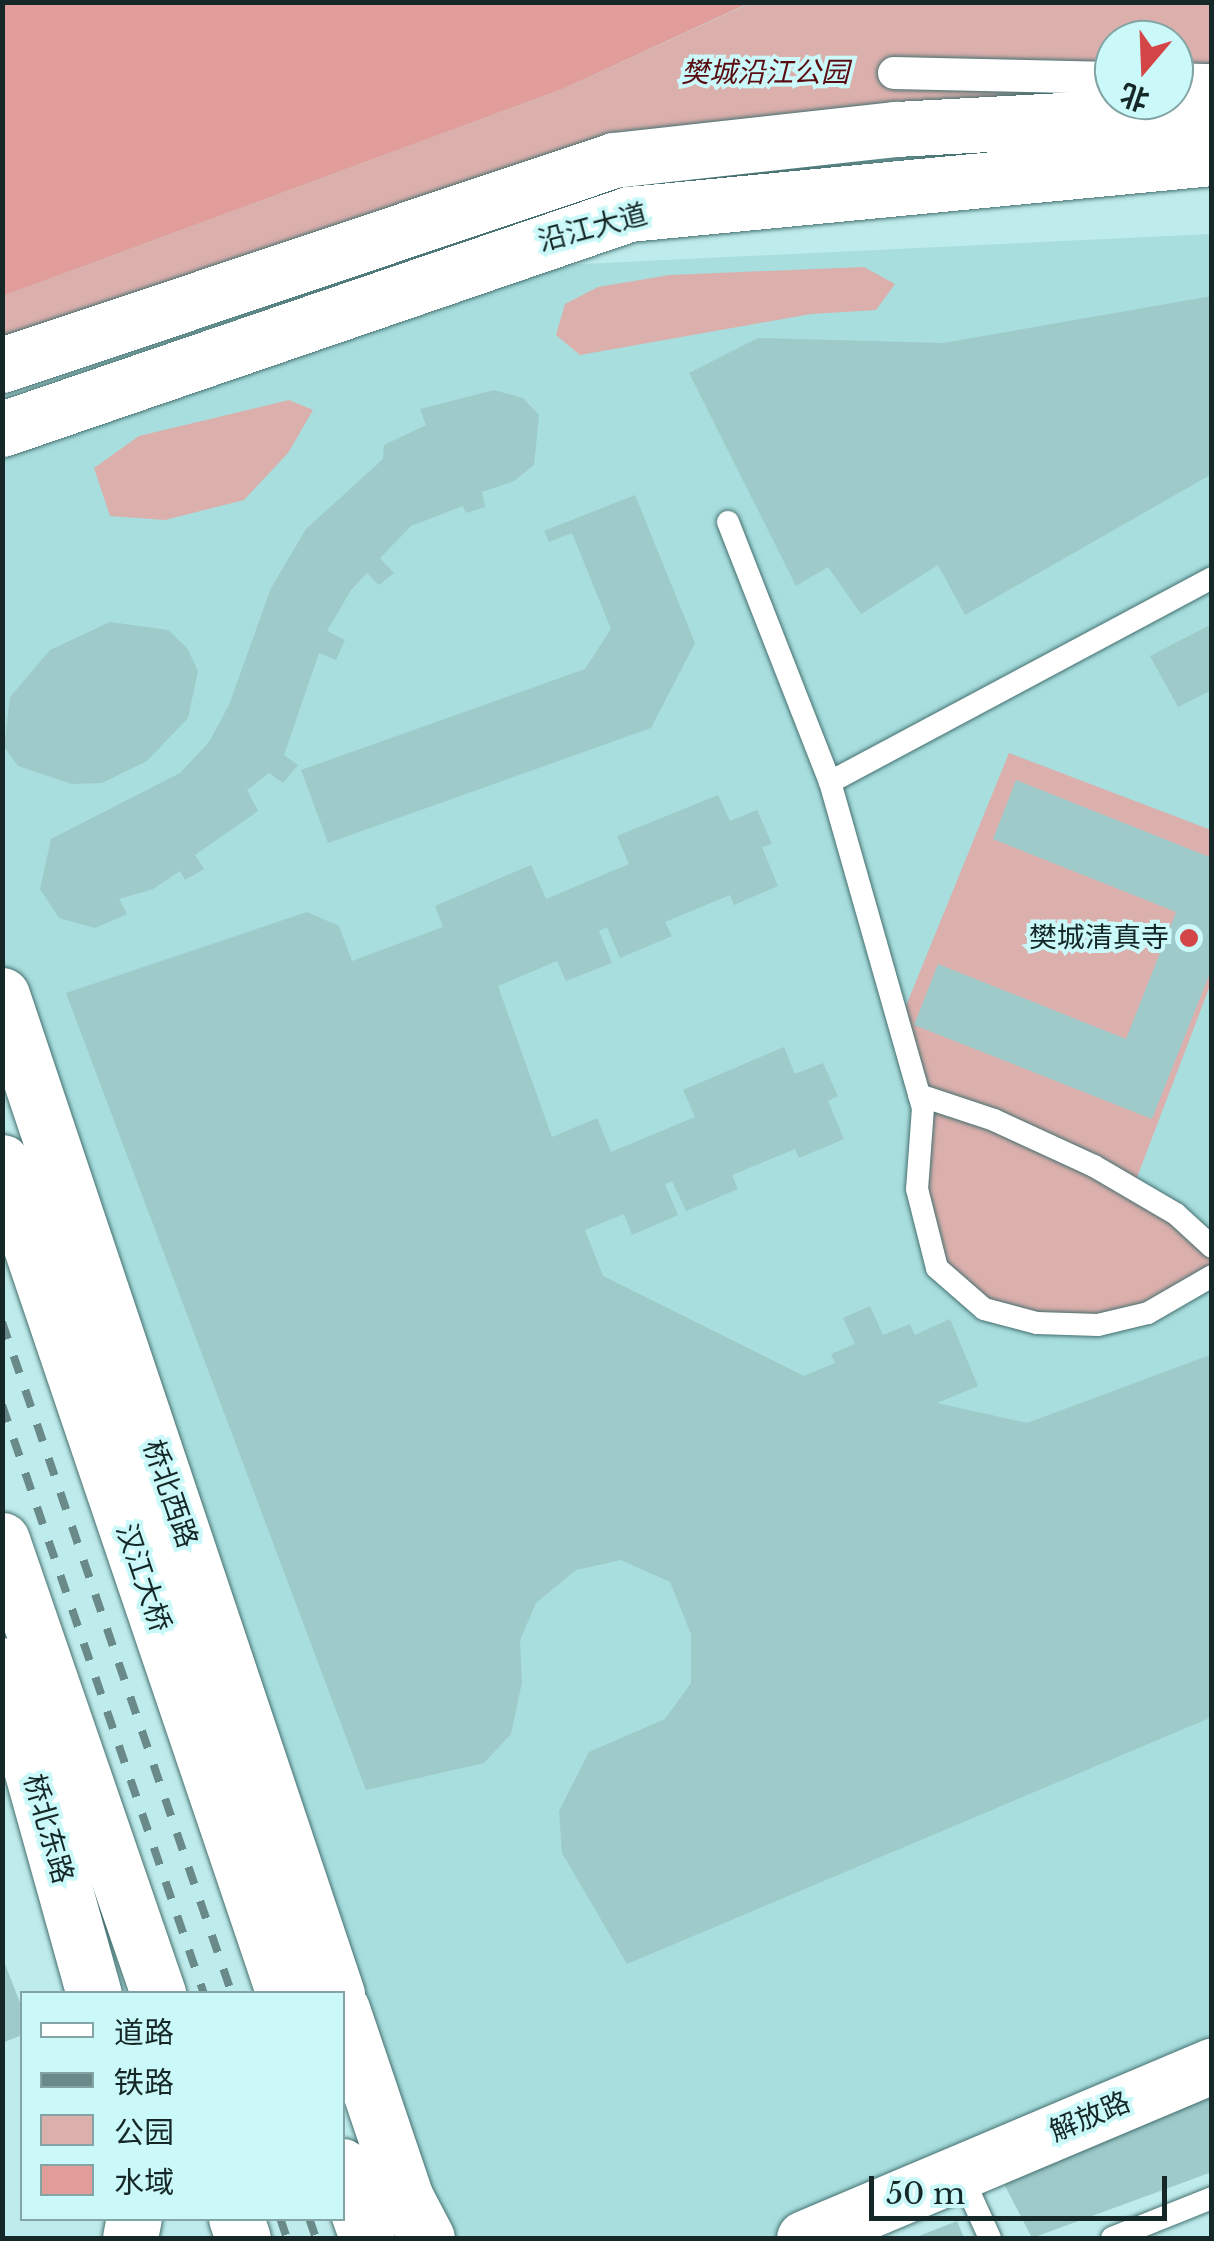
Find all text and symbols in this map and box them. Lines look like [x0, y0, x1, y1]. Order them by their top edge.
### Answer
north arrow [1094, 20, 1194, 120]
park label: 樊城沿江公园 [681, 56, 849, 90]
text: 北 [1116, 76, 1154, 118]
street label: 沿江大道 [535, 197, 651, 259]
place label: 樊城清真寺 [1029, 921, 1169, 955]
marker: 樊城清真寺 [1178, 927, 1200, 949]
street label: 桥北西路 [136, 1436, 204, 1552]
street label: 汉江大桥 [109, 1520, 177, 1636]
street label: 桥北东路 [16, 1771, 80, 1887]
legend [20, 1991, 345, 2221]
text: 道路 [114, 2014, 174, 2051]
text: 铁路 [114, 2064, 174, 2101]
street label: 解放路 [1045, 2085, 1135, 2149]
text: 公园 [114, 2114, 174, 2151]
scale bar [874, 2156, 1172, 2218]
text: 水域 [114, 2164, 174, 2201]
text: 50 m [886, 2175, 965, 2212]

